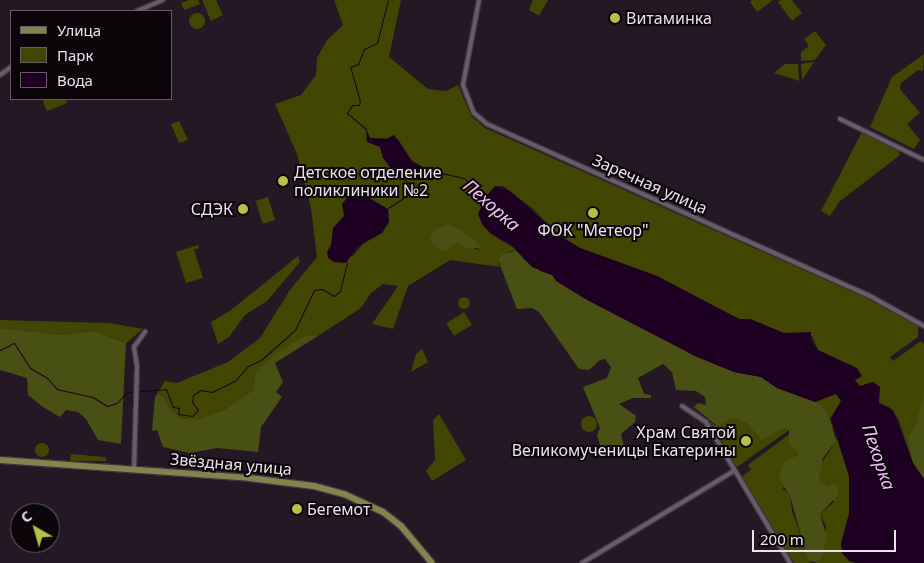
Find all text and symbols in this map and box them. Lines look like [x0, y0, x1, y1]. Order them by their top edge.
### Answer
place label: Витаминка [626, 8, 712, 28]
legend [10, 10, 172, 100]
marker: Витаминка [608, 11, 622, 25]
text: Улица [57, 20, 101, 40]
text: Парк [57, 45, 93, 65]
text: Вода [57, 70, 93, 90]
street label: Заречная улица [590, 150, 710, 218]
place label: Детское отделение поликлиники №2 [294, 162, 442, 200]
marker: Детское отделение поликлиники №2 [276, 174, 290, 188]
water label: Пехорка [459, 175, 525, 235]
place label: СДЭК [191, 199, 233, 219]
marker: СДЭК [237, 203, 249, 215]
marker: ФОК "Метеор" [587, 207, 599, 219]
place label: ФОК "Метеор" [538, 220, 648, 240]
water label: Пехорка [858, 421, 900, 493]
place label: Храм Святой Великомученицы Екатерины [512, 422, 736, 460]
marker: Храм Святой Великомученицы Екатерины [740, 435, 752, 447]
street label: Звёздная улица [169, 449, 293, 479]
place label: Бегемот [307, 499, 370, 519]
north arrow [10, 503, 60, 553]
marker: Бегемот [291, 503, 303, 515]
text: С [17, 506, 35, 527]
scale bar [754, 520, 898, 552]
text: 200 m [760, 529, 804, 549]

